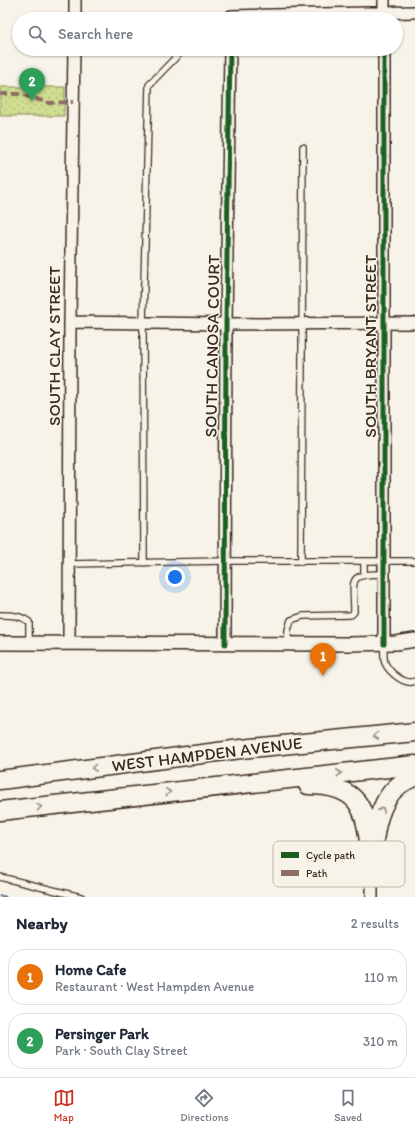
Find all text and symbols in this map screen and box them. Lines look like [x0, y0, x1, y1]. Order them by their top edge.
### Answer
search box [12, 12, 403, 56]
icon: search [26, 23, 48, 45]
text: Search here [58, 25, 133, 43]
pin: 2 [19, 68, 45, 101]
street label: SOUTH CANOSA COURT [200, 254, 224, 438]
street label: SOUTH BRYANT STREET [360, 254, 380, 438]
street label: SOUTH CLAY STREET [44, 265, 64, 426]
your location [165, 567, 185, 587]
pin: 1 [310, 643, 336, 676]
one-way arrow [373, 731, 379, 740]
street label: WEST HAMPDEN AVENUE [111, 732, 303, 776]
one-way arrow [91, 763, 97, 772]
one-way arrow [336, 769, 342, 778]
one-way arrow [165, 788, 171, 797]
one-way arrow [36, 803, 42, 812]
one-way arrow [377, 807, 385, 814]
legend [273, 841, 405, 887]
text: Cycle path [306, 849, 355, 862]
text: Path [306, 867, 328, 880]
text: Nearby [16, 913, 68, 933]
text: 2 results [351, 916, 399, 931]
text: Home Cafe [55, 961, 126, 979]
text: 1 [27, 970, 33, 985]
text: 110 m [364, 970, 398, 985]
text: Restaurant · West Hampden Avenue [55, 979, 254, 994]
text: Persinger Park [55, 1025, 149, 1043]
text: 2 [27, 1034, 33, 1049]
text: 310 m [363, 1034, 398, 1049]
text: Park · South Clay Street [55, 1043, 187, 1058]
tab: Map [53, 1087, 75, 1124]
tab: Directions [180, 1087, 229, 1124]
tab: Saved [334, 1087, 362, 1124]

